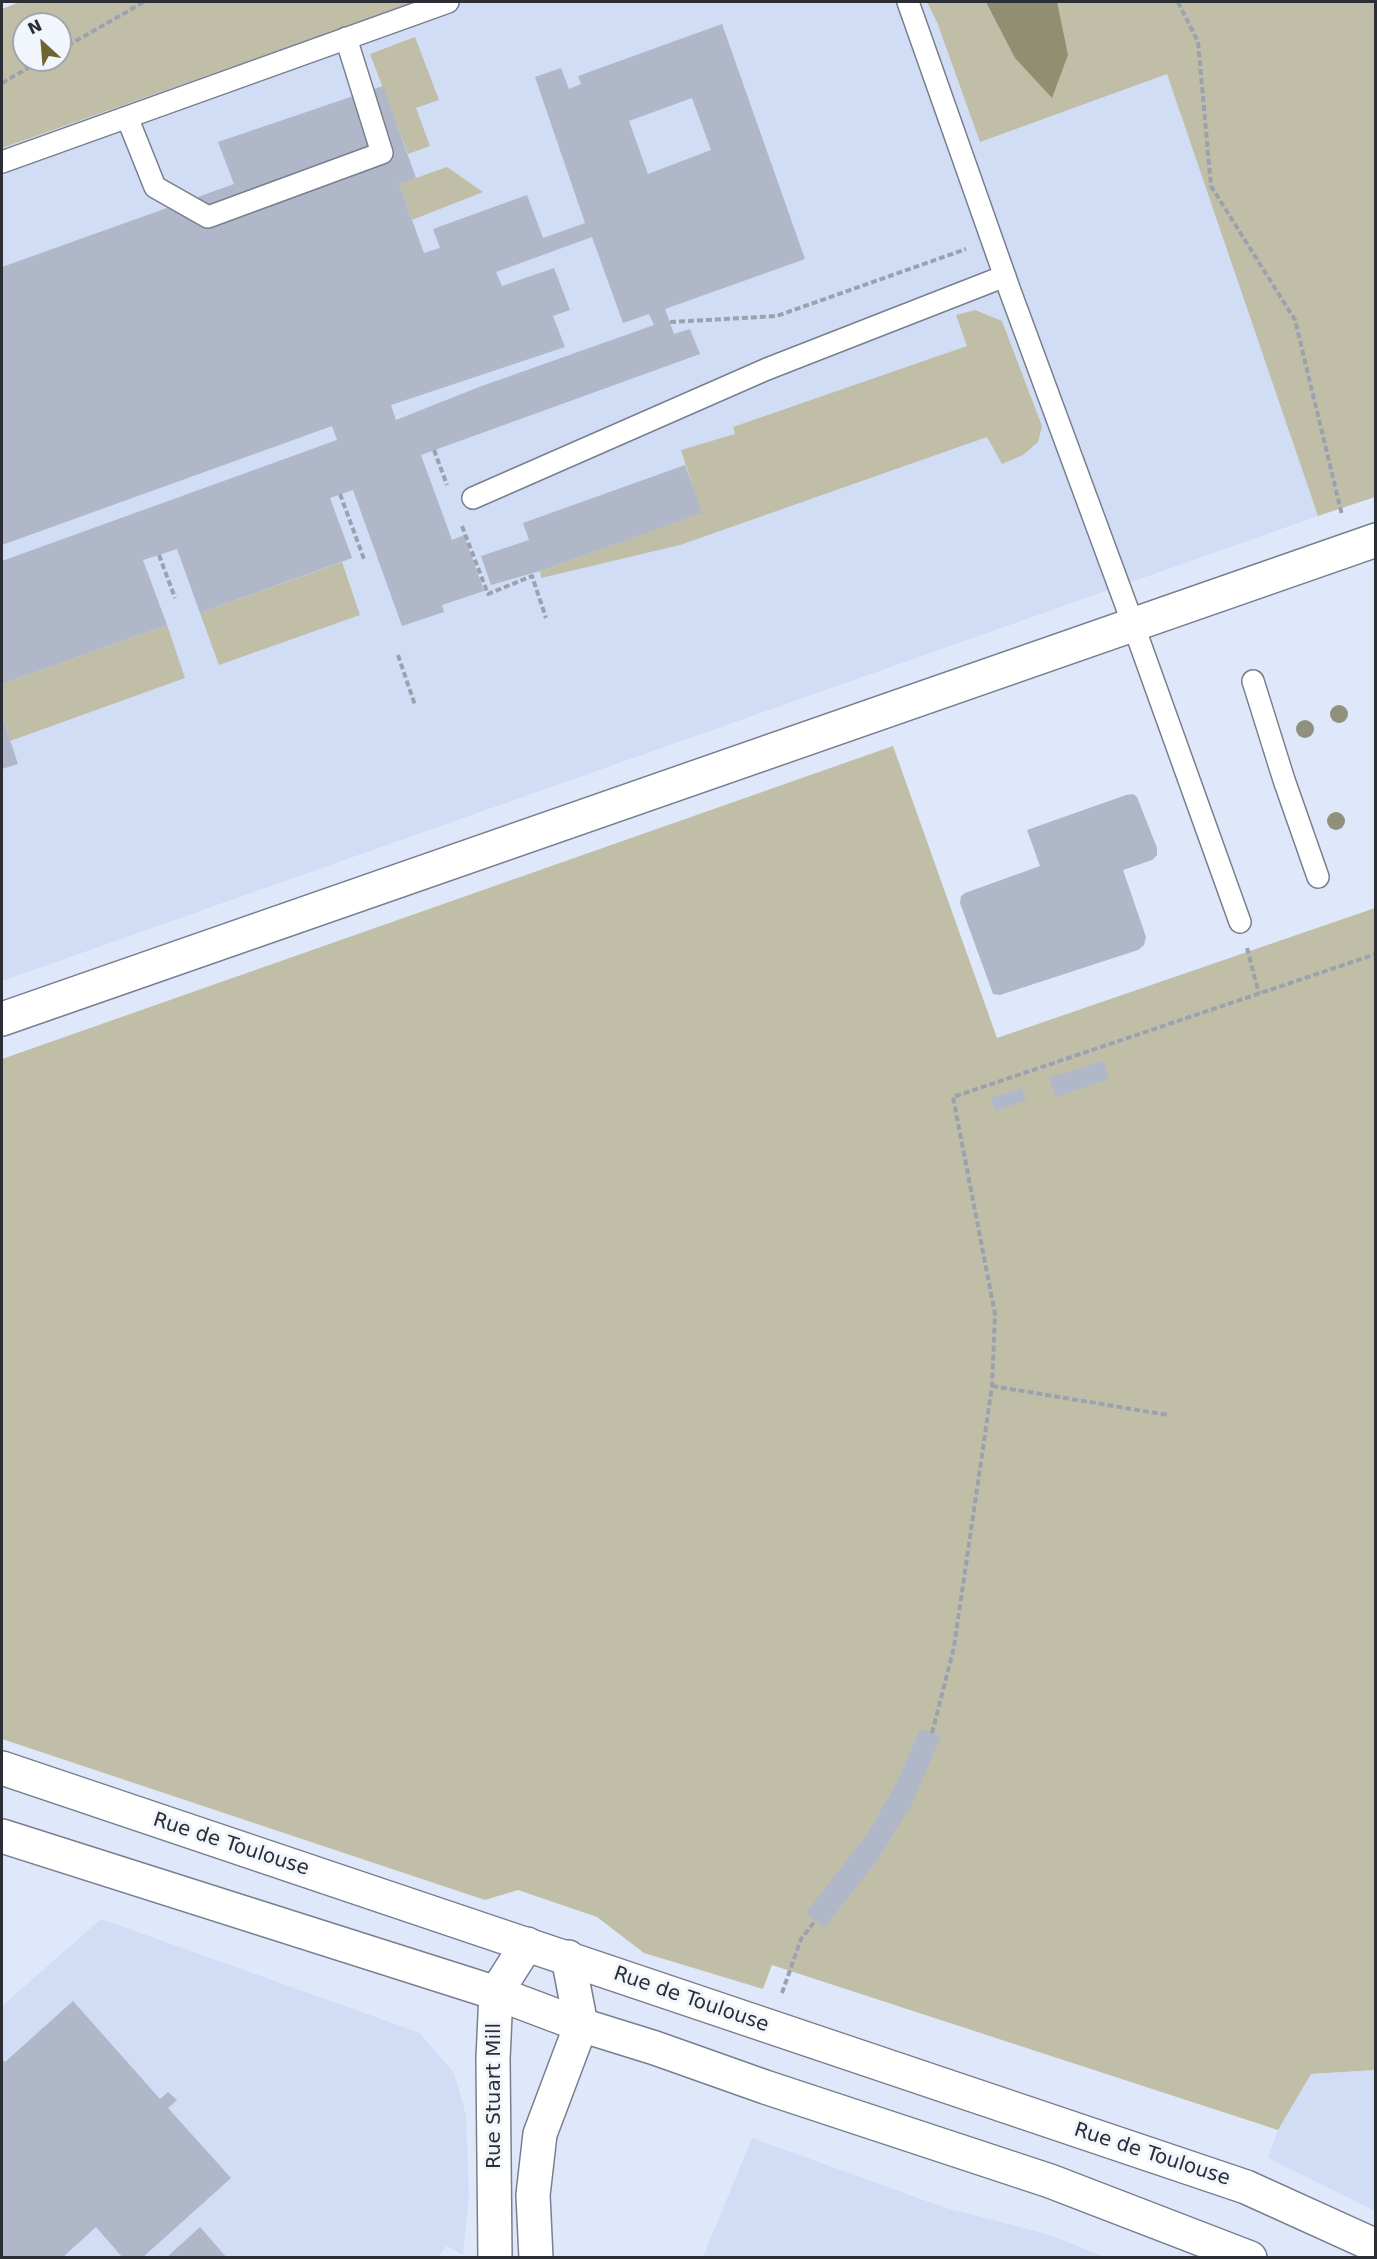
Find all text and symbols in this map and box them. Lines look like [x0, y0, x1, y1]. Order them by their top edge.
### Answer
north arrow [12, 12, 72, 72]
text: N [25, 16, 45, 39]
street label: Rue de Toulouse [150, 1808, 312, 1882]
street label: Rue de Toulouse [610, 1962, 772, 2038]
street label: Rue Stuart Mill [483, 2023, 507, 2169]
street label: Rue de Toulouse [1071, 2118, 1233, 2192]

